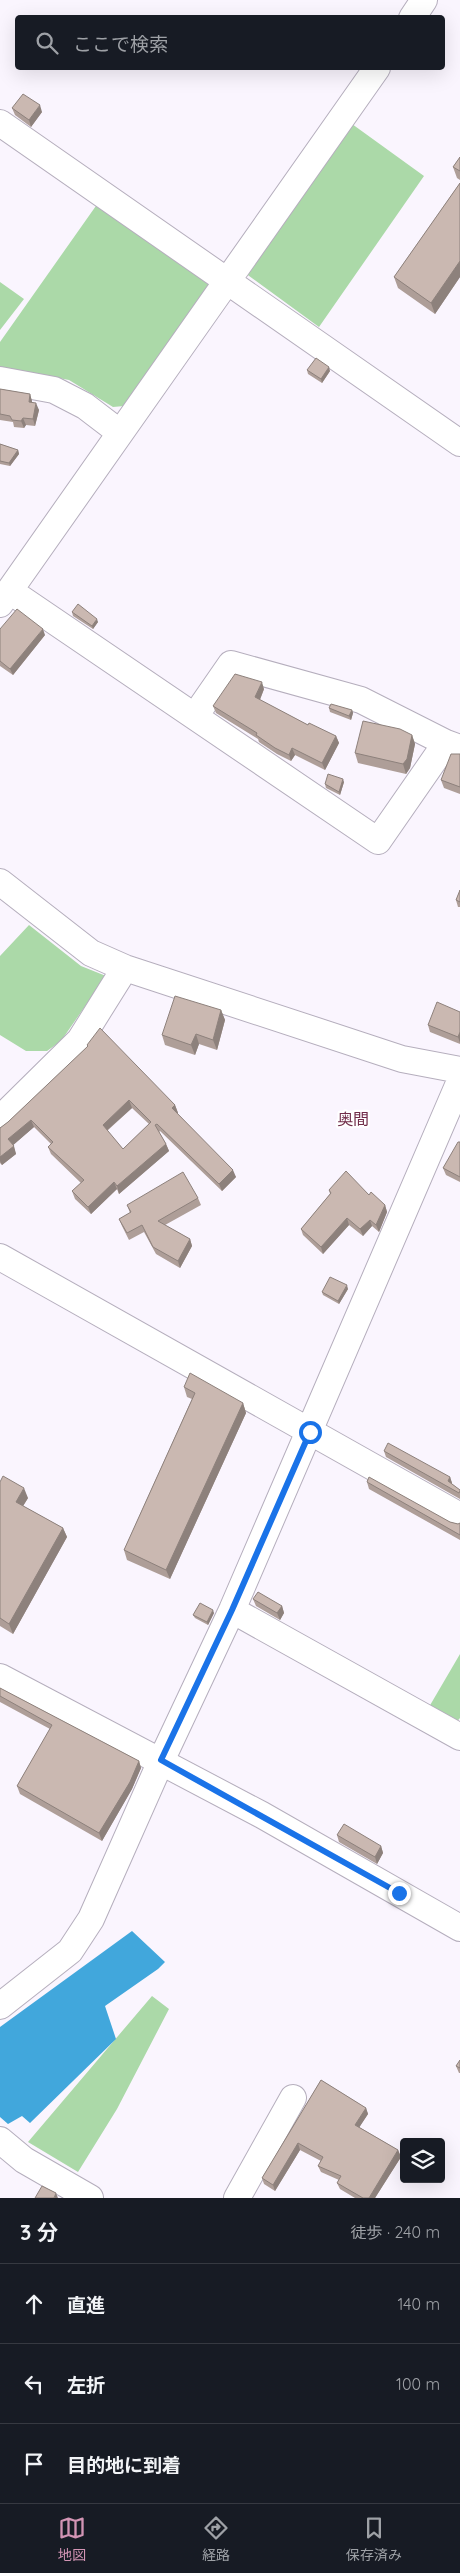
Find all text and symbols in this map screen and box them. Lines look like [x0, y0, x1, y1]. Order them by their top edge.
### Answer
search box [15, 15, 445, 70]
icon: search [33, 29, 61, 57]
text: ここで検索 [73, 32, 168, 56]
district label: 奥間 [337, 1109, 369, 1129]
route start [299, 1421, 322, 1444]
route end [388, 1882, 411, 1905]
map controls [400, 2138, 445, 2183]
button: layers [400, 2138, 445, 2183]
text: 3 分 [20, 2219, 58, 2245]
text: 徒歩 · 240 m [351, 2222, 440, 2242]
icon: ahead [20, 2290, 48, 2318]
text: 直進 [67, 2293, 105, 2317]
text: 140 m [397, 2294, 440, 2314]
icon: left [20, 2370, 48, 2398]
text: 左折 [67, 2373, 105, 2397]
text: 100 m [396, 2374, 440, 2394]
icon: arrive [20, 2450, 48, 2478]
text: 目的地に到着 [67, 2453, 181, 2477]
tab: 地図 [58, 2514, 86, 2564]
tab: 経路 [202, 2514, 230, 2564]
tab: 保存済み [346, 2514, 402, 2564]

